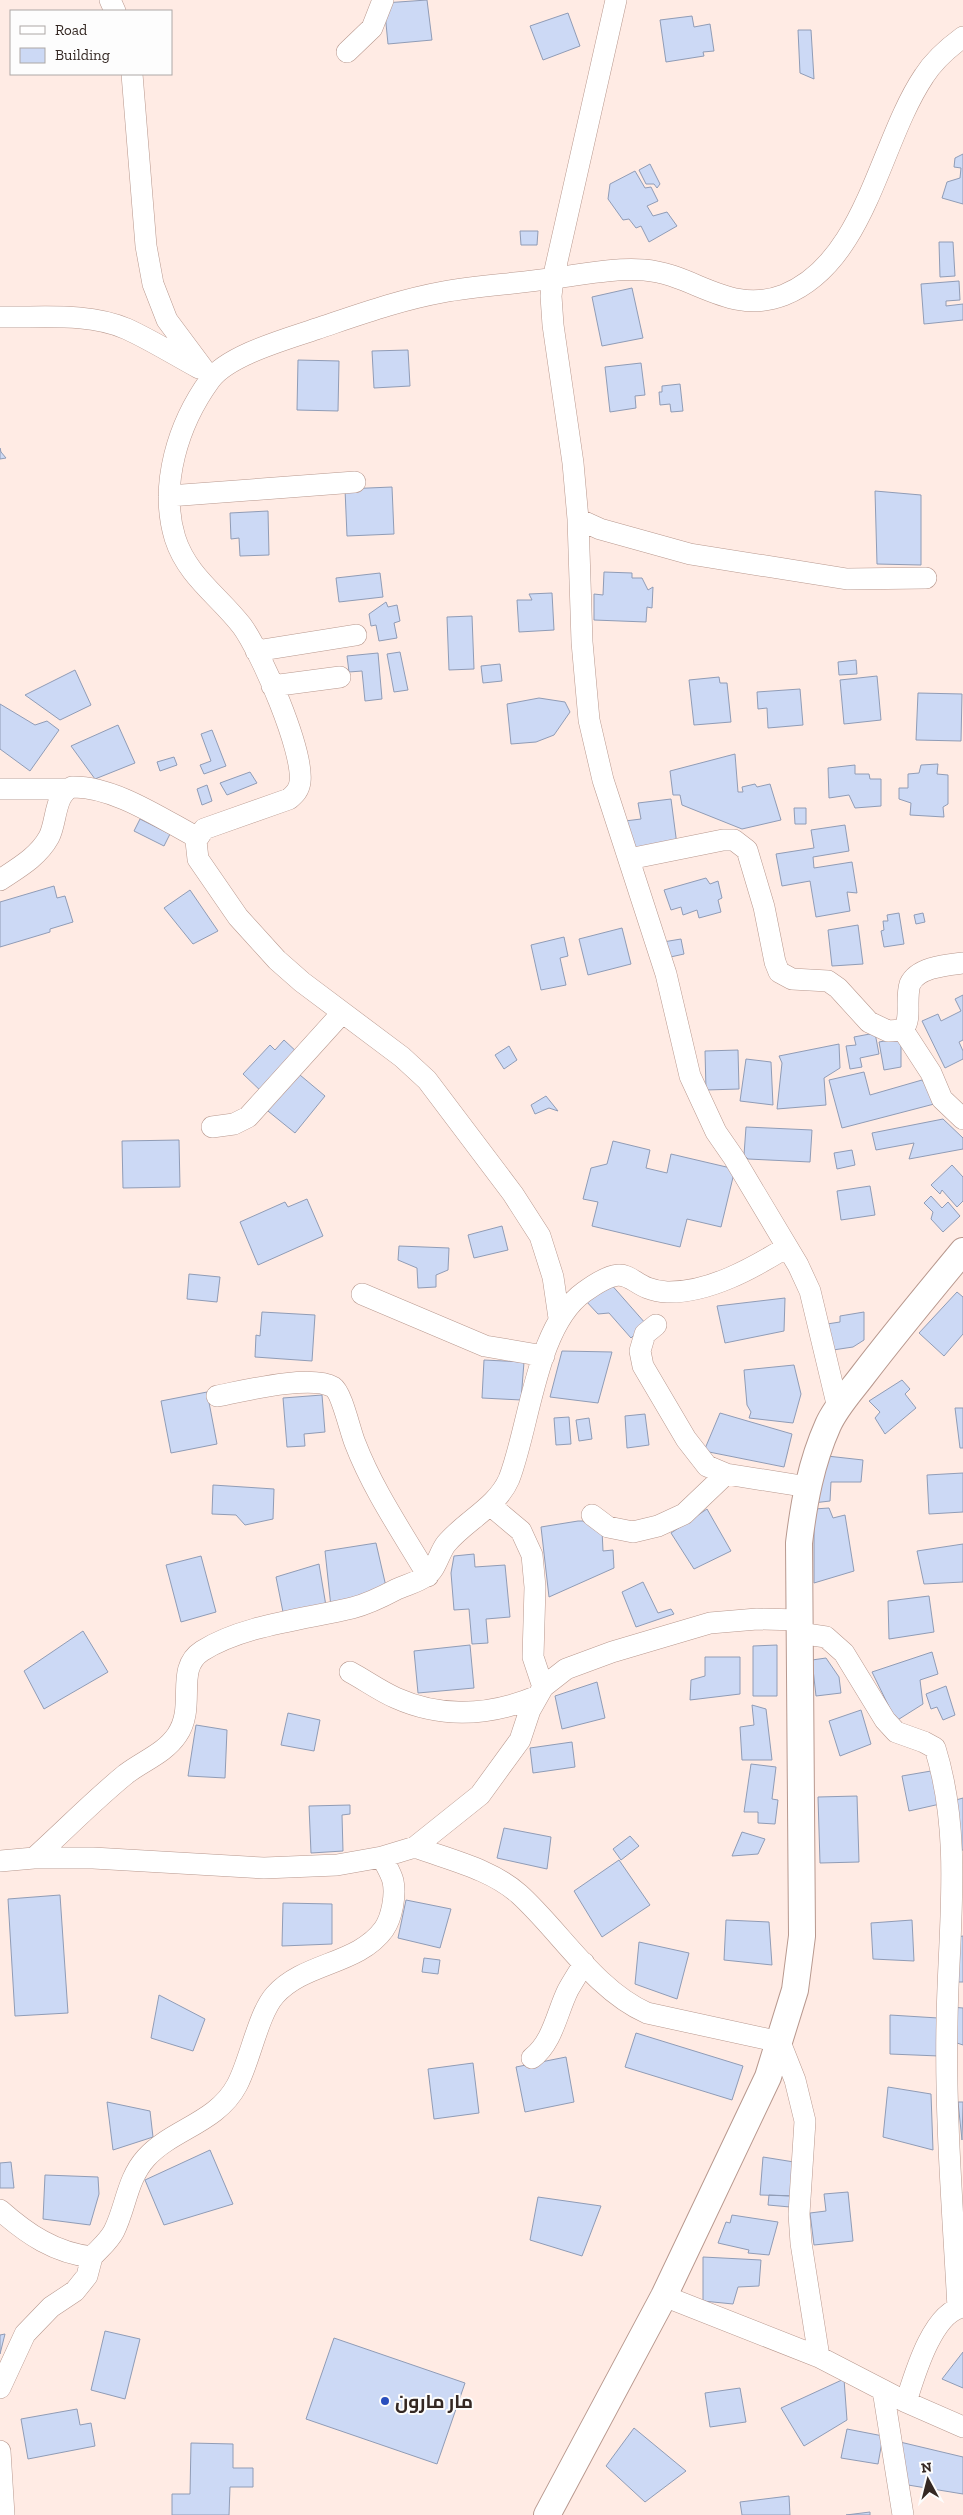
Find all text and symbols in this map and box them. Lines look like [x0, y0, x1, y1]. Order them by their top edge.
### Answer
legend [10, 10, 172, 75]
text: Road [55, 21, 88, 39]
text: Building [55, 46, 110, 64]
place label: مار مارون [395, 2390, 473, 2413]
marker: مار مارون [379, 2395, 391, 2407]
north arrow [903, 2455, 953, 2505]
text: N [920, 2458, 933, 2477]

